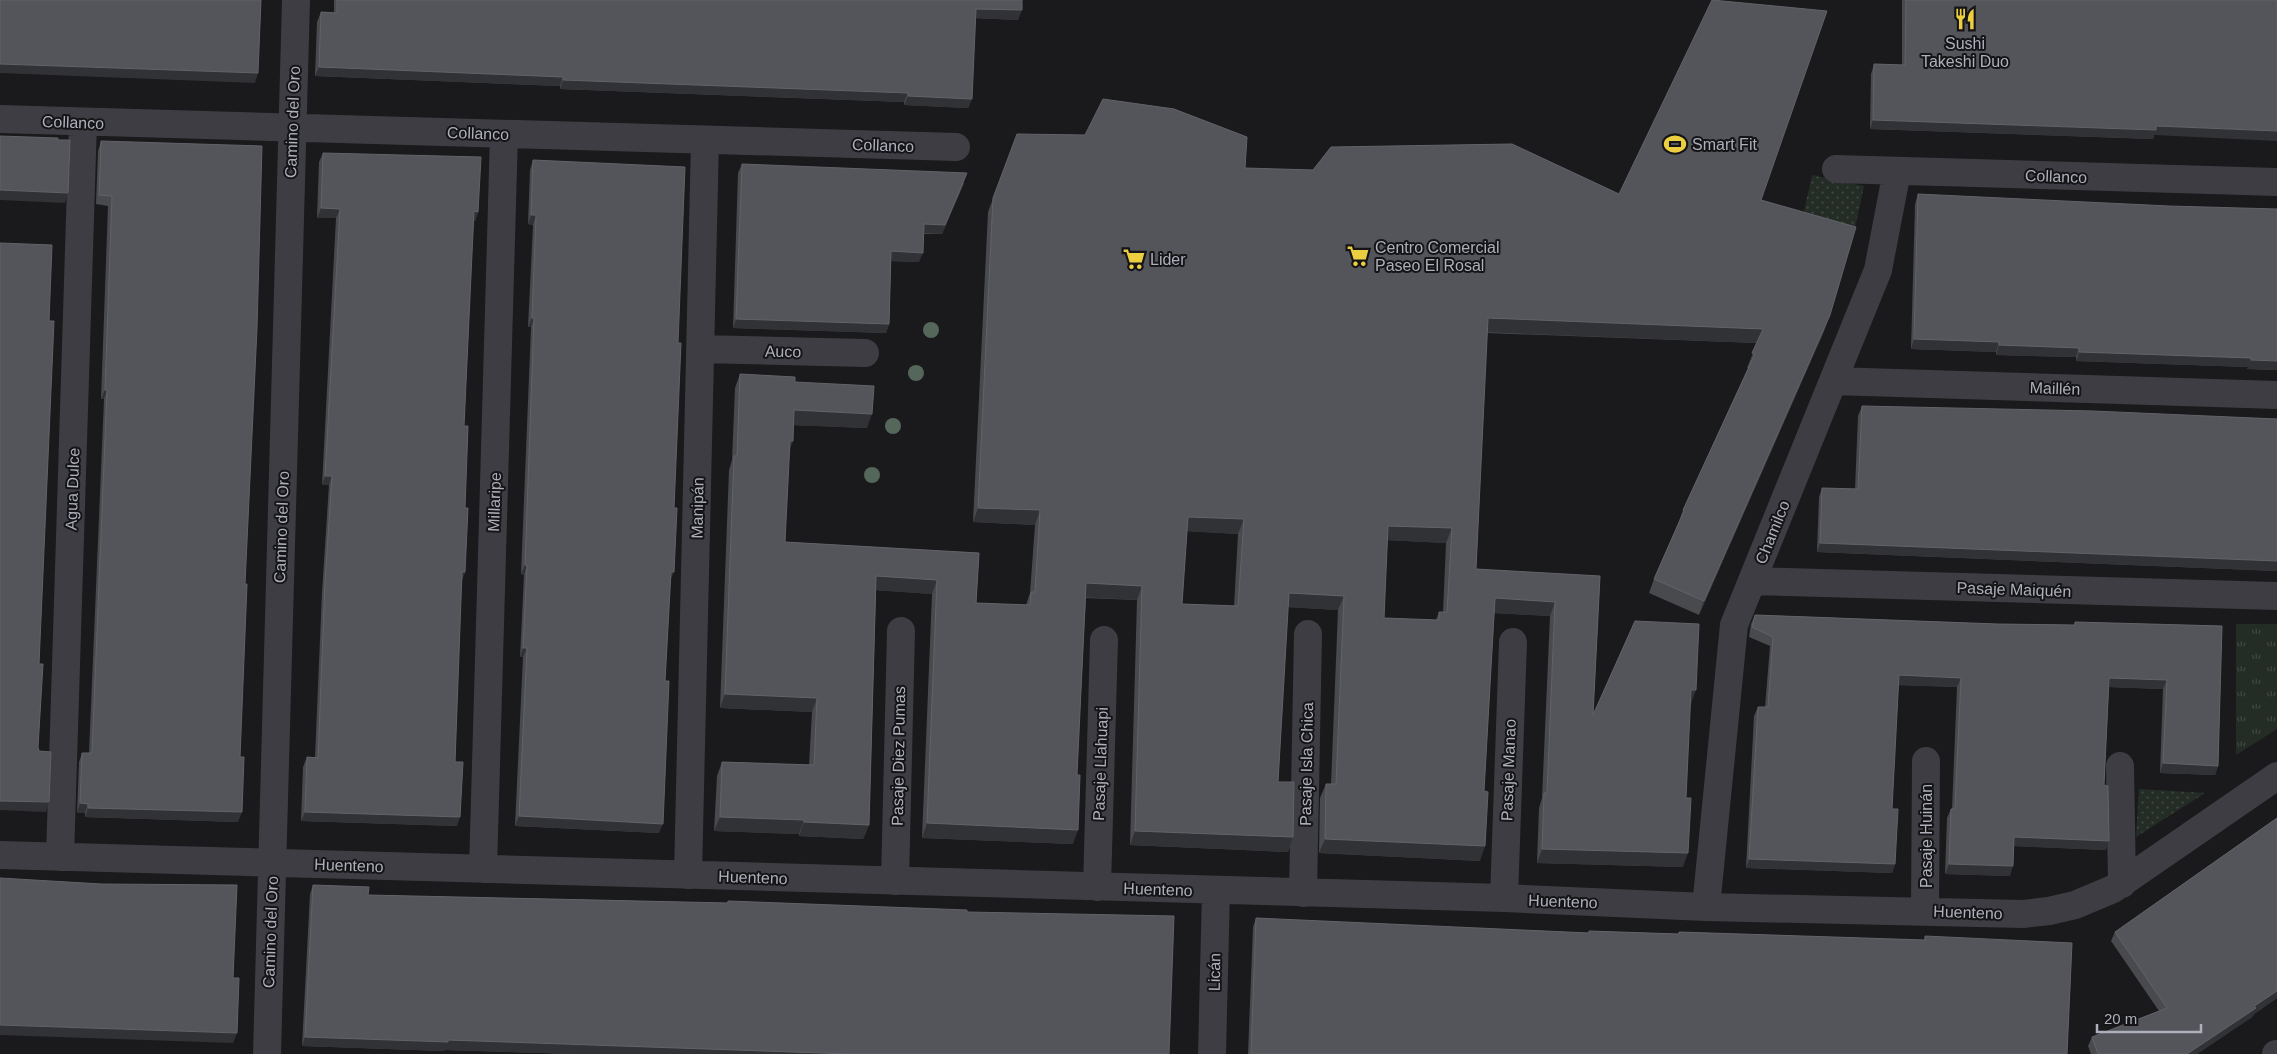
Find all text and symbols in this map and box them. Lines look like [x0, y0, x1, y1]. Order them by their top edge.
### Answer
restaurant icon: Sushi Takeshi Duo [1952, 6, 1978, 32]
place label: Sushi Takeshi Duo [1921, 35, 2009, 70]
street label: Camino del Oro [282, 66, 303, 178]
street label: Collanco [42, 113, 104, 132]
street label: Collanco [447, 124, 509, 143]
sports icon: Smart Fit [1662, 131, 1688, 157]
street label: Collanco [852, 136, 914, 155]
place label: Smart Fit [1692, 136, 1757, 153]
street label: Collanco [2025, 167, 2087, 186]
place label: Centro Comercial Paseo El Rosal [1375, 239, 1499, 274]
supermarket icon: Centro Comercial Paseo El Rosal [1345, 243, 1371, 269]
supermarket icon: Lider [1121, 246, 1147, 272]
place label: Lider [1150, 251, 1186, 268]
street label: Auco [765, 343, 801, 360]
street label: Maillén [2029, 379, 2081, 398]
street label: Agua Dulce [63, 447, 82, 531]
street label: Camino del Oro [271, 471, 292, 583]
street label: Millaripe [485, 472, 504, 532]
street label: Manipán [688, 477, 707, 539]
street label: Chamilco [1752, 498, 1793, 566]
street label: Pasaje Maiquén [1956, 579, 2072, 600]
street label: Pasaje Diez Pumas [889, 686, 908, 826]
street label: Pasaje Isla Chica [1297, 702, 1316, 826]
street label: Pasaje Llahuapi [1090, 707, 1111, 821]
street label: Pasaje Manao [1498, 719, 1519, 821]
street label: Pasaje Huinán [1918, 784, 1935, 888]
street label: Huenteno [314, 856, 384, 875]
street label: Huenteno [718, 868, 788, 887]
street label: Camino del Oro [260, 876, 281, 988]
street label: Huenteno [1123, 880, 1193, 899]
street label: Huenteno [1528, 892, 1598, 911]
street label: Huenteno [1933, 903, 2003, 922]
street label: Licán [1206, 953, 1223, 991]
scale bar [2097, 1002, 2201, 1034]
text: 20 m [2104, 1010, 2137, 1027]

